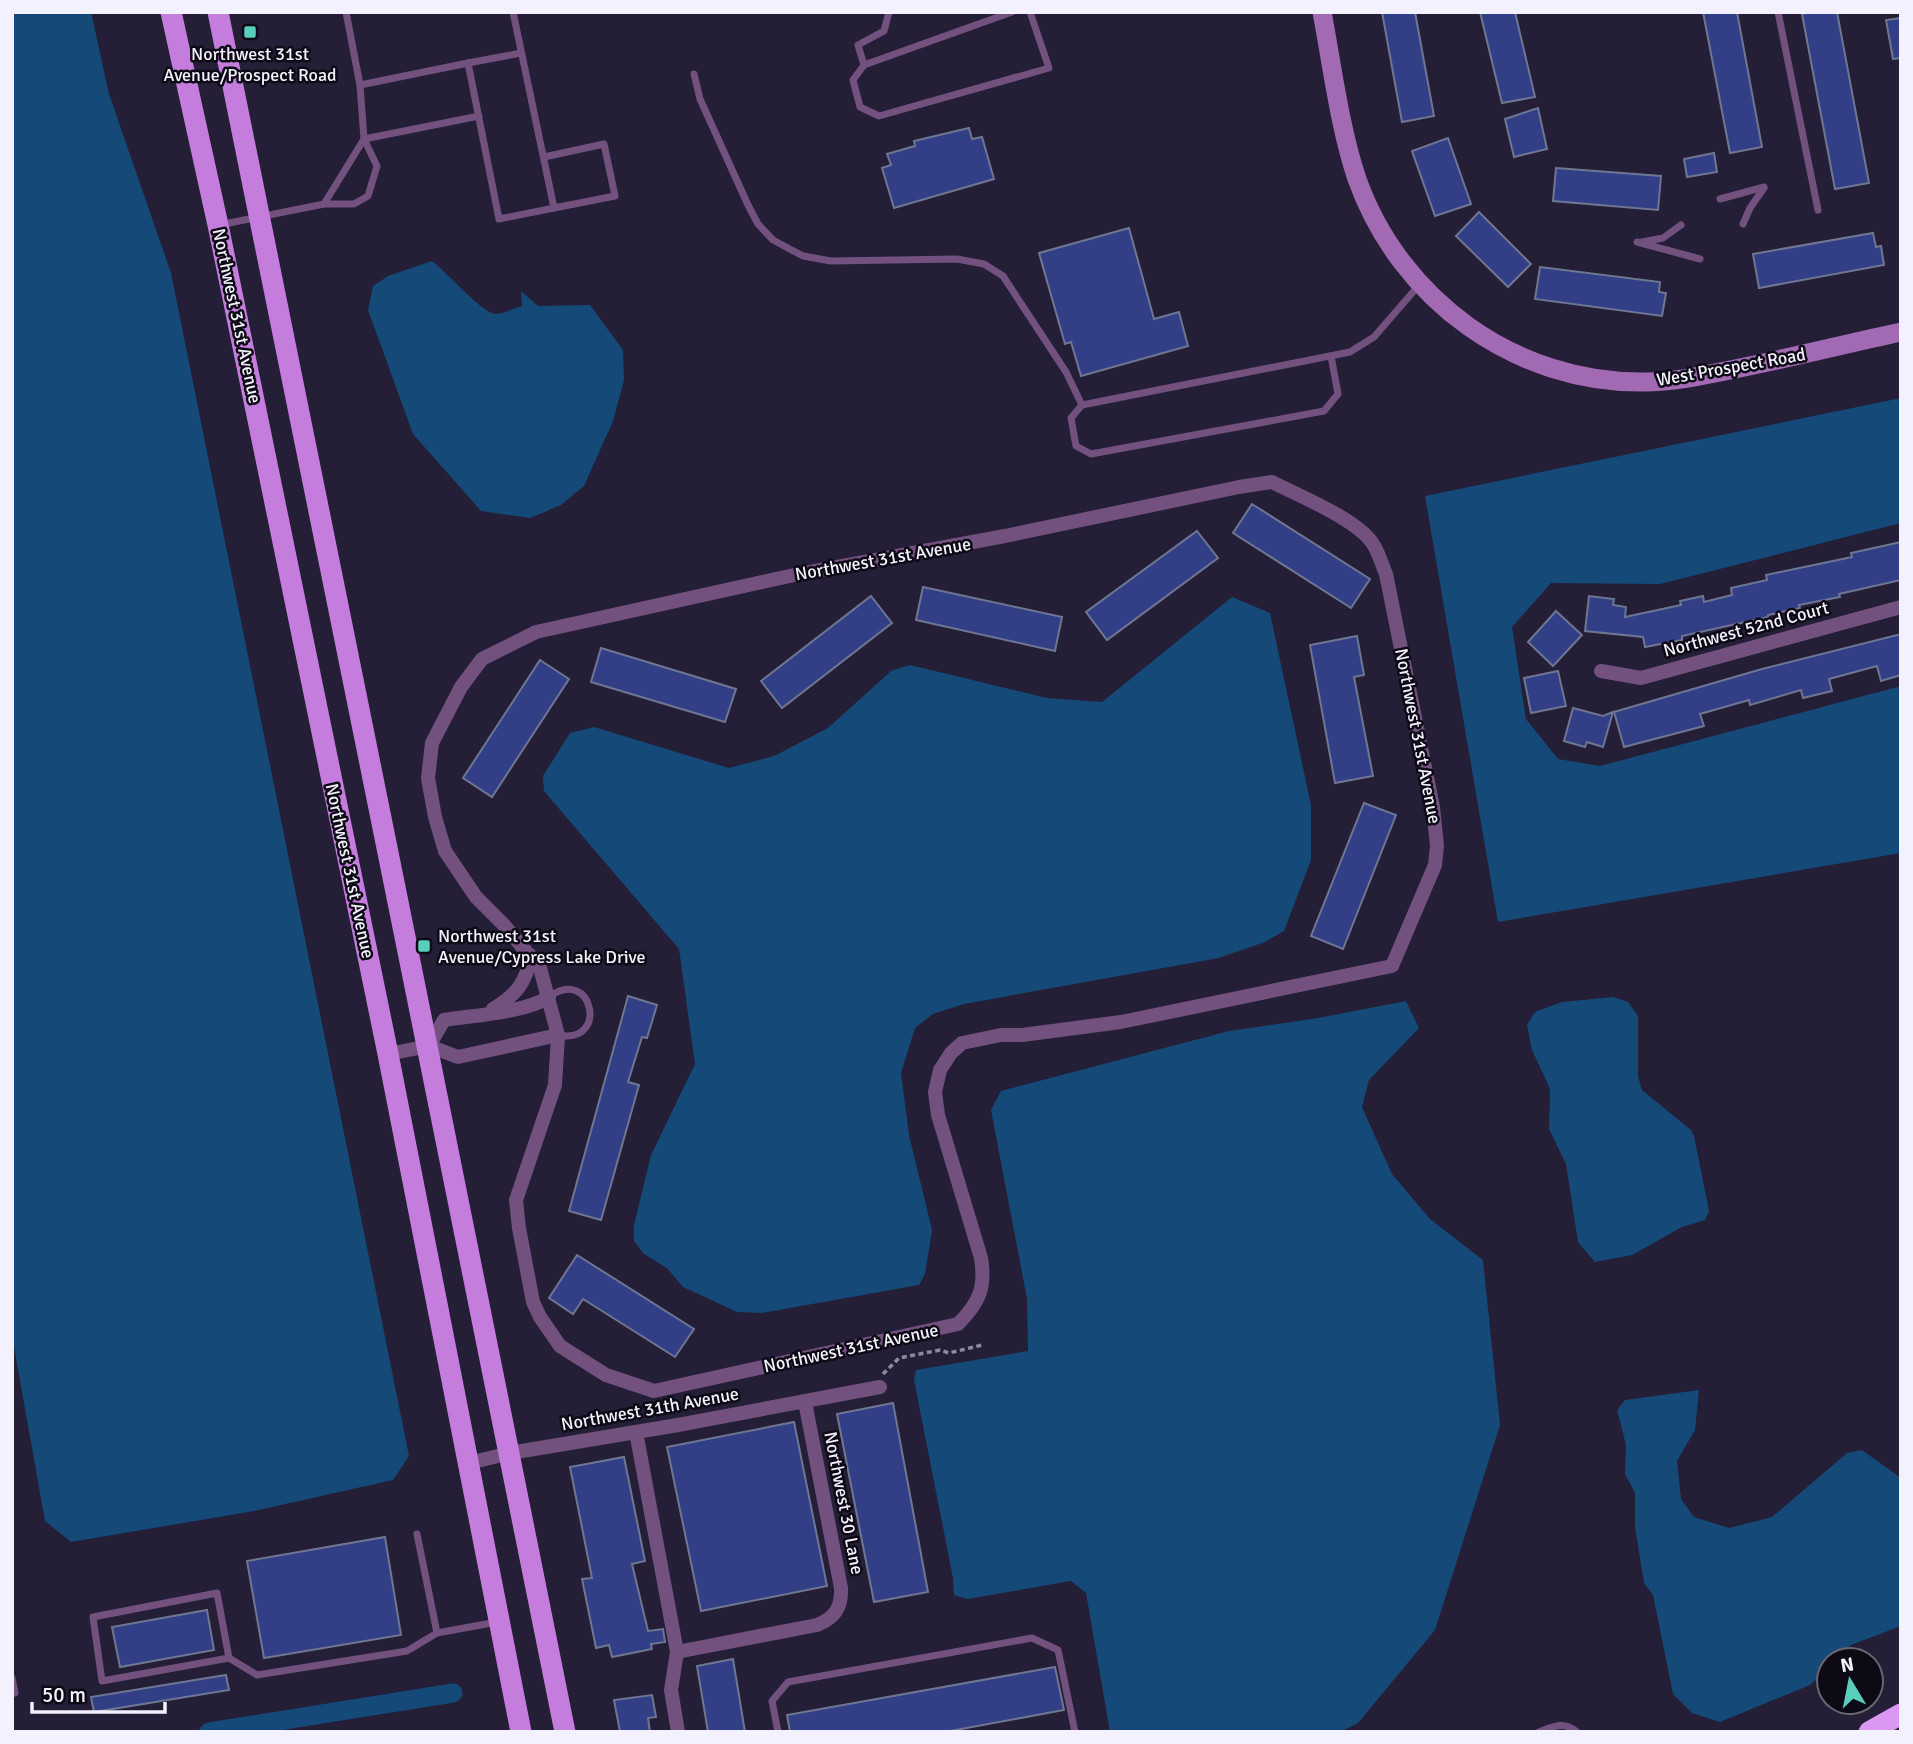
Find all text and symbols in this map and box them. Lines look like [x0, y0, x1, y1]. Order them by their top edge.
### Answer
marker: Northwest 31st Avenue/Prospect Road [242, 24, 258, 40]
place label: Northwest 31st Avenue/Prospect Road [163, 43, 337, 86]
street label: Northwest 31st Avenue [208, 227, 266, 405]
street label: West Prospect Road [1655, 343, 1807, 391]
street label: Northwest 31st Avenue [793, 533, 973, 585]
street label: Northwest 52nd Court [1661, 596, 1831, 662]
street label: Northwest 31st Avenue [1390, 646, 1446, 826]
street label: Northwest 31st Avenue [321, 782, 379, 960]
place label: Northwest 31st Avenue/Cypress Lake Drive [438, 925, 646, 968]
marker: Northwest 31st Avenue/Cypress Lake Drive [416, 938, 432, 954]
street label: Northwest 31st Avenue [762, 1319, 940, 1377]
street label: Northwest 31th Avenue [559, 1383, 741, 1435]
street label: Northwest 30 Lane [819, 1430, 869, 1576]
north arrow [1815, 1646, 1885, 1716]
text: N [1839, 1652, 1856, 1678]
scale bar [32, 1670, 164, 1714]
text: 50 m [42, 1682, 86, 1708]

